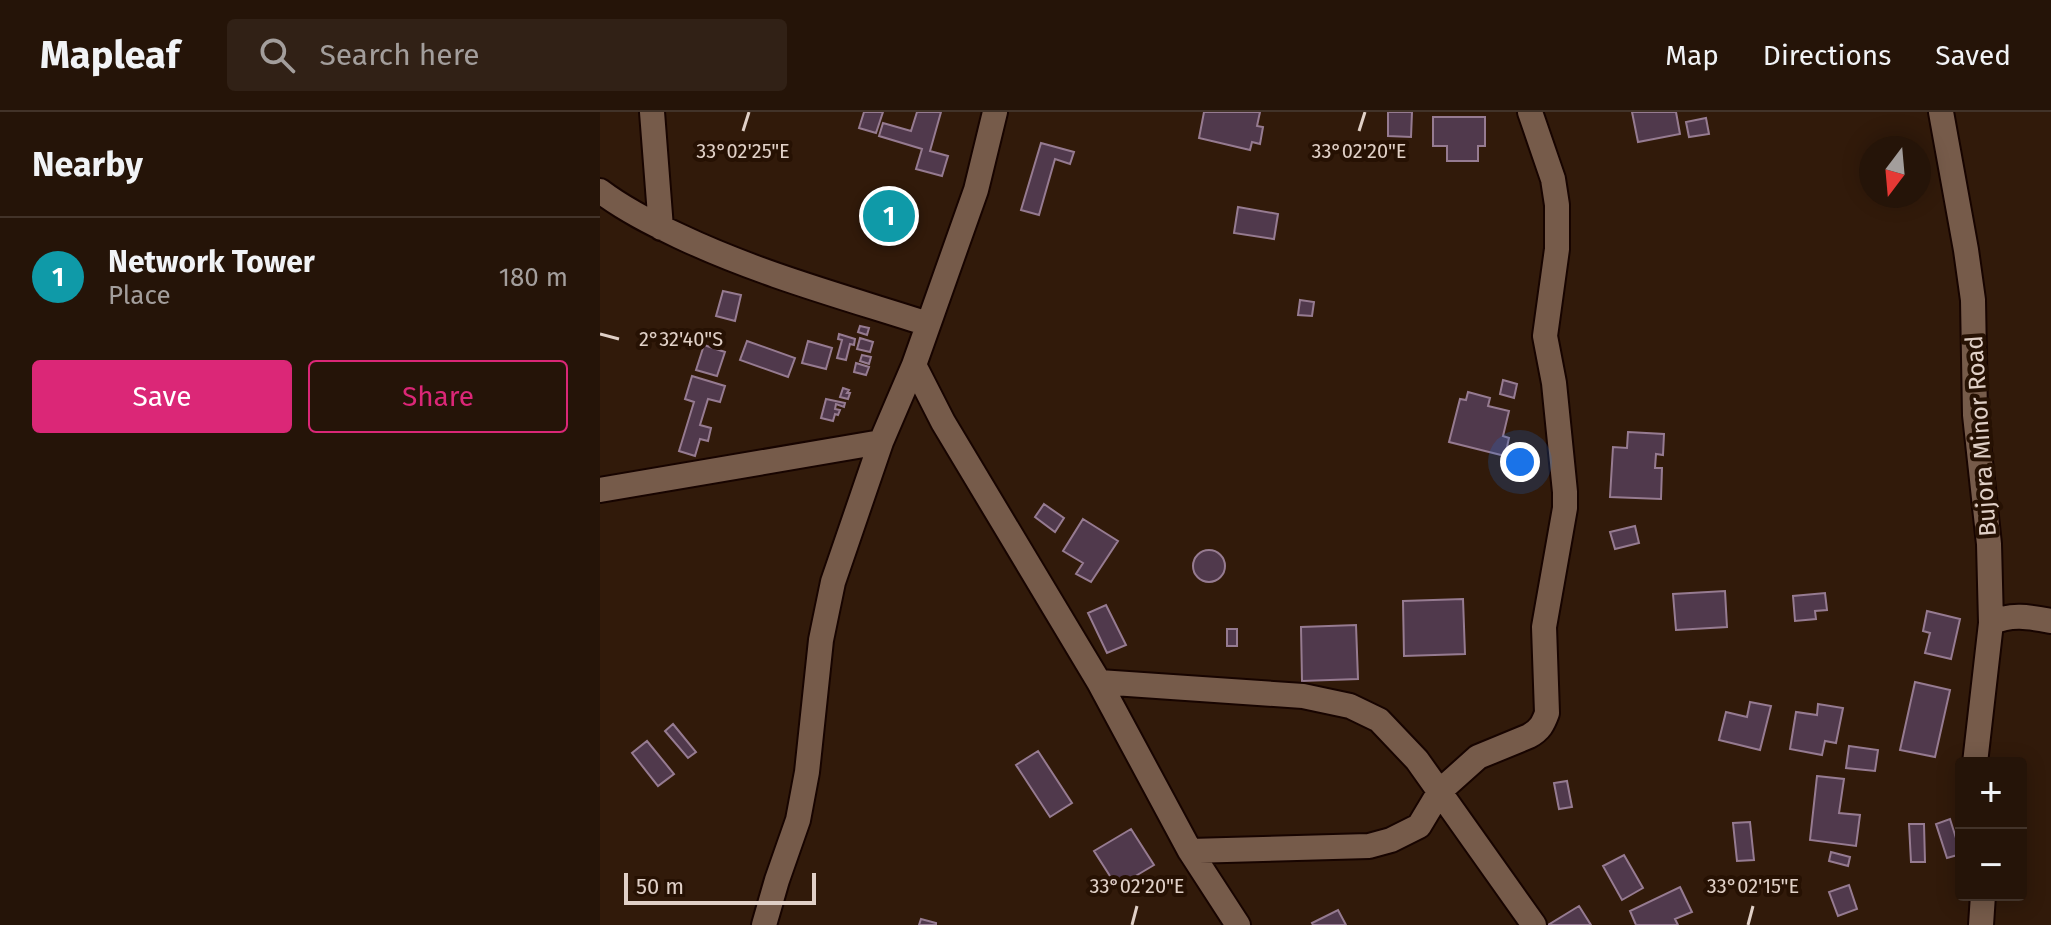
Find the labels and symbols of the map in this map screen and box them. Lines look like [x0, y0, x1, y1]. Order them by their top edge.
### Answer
north arrow [1859, 136, 1931, 208]
text: 33°02'25"E [696, 139, 790, 163]
text: 33°02'20"E [1311, 139, 1407, 163]
pin: 1 [863, 186, 915, 246]
text: 2°32'40"S [639, 327, 723, 351]
street label: Bujora Minor Road [1960, 334, 2002, 538]
your location [1500, 442, 1540, 482]
scale bar [624, 869, 816, 905]
text: 33°02'20"E [1089, 874, 1185, 898]
text: 33°02'15"E [1707, 874, 1799, 898]

